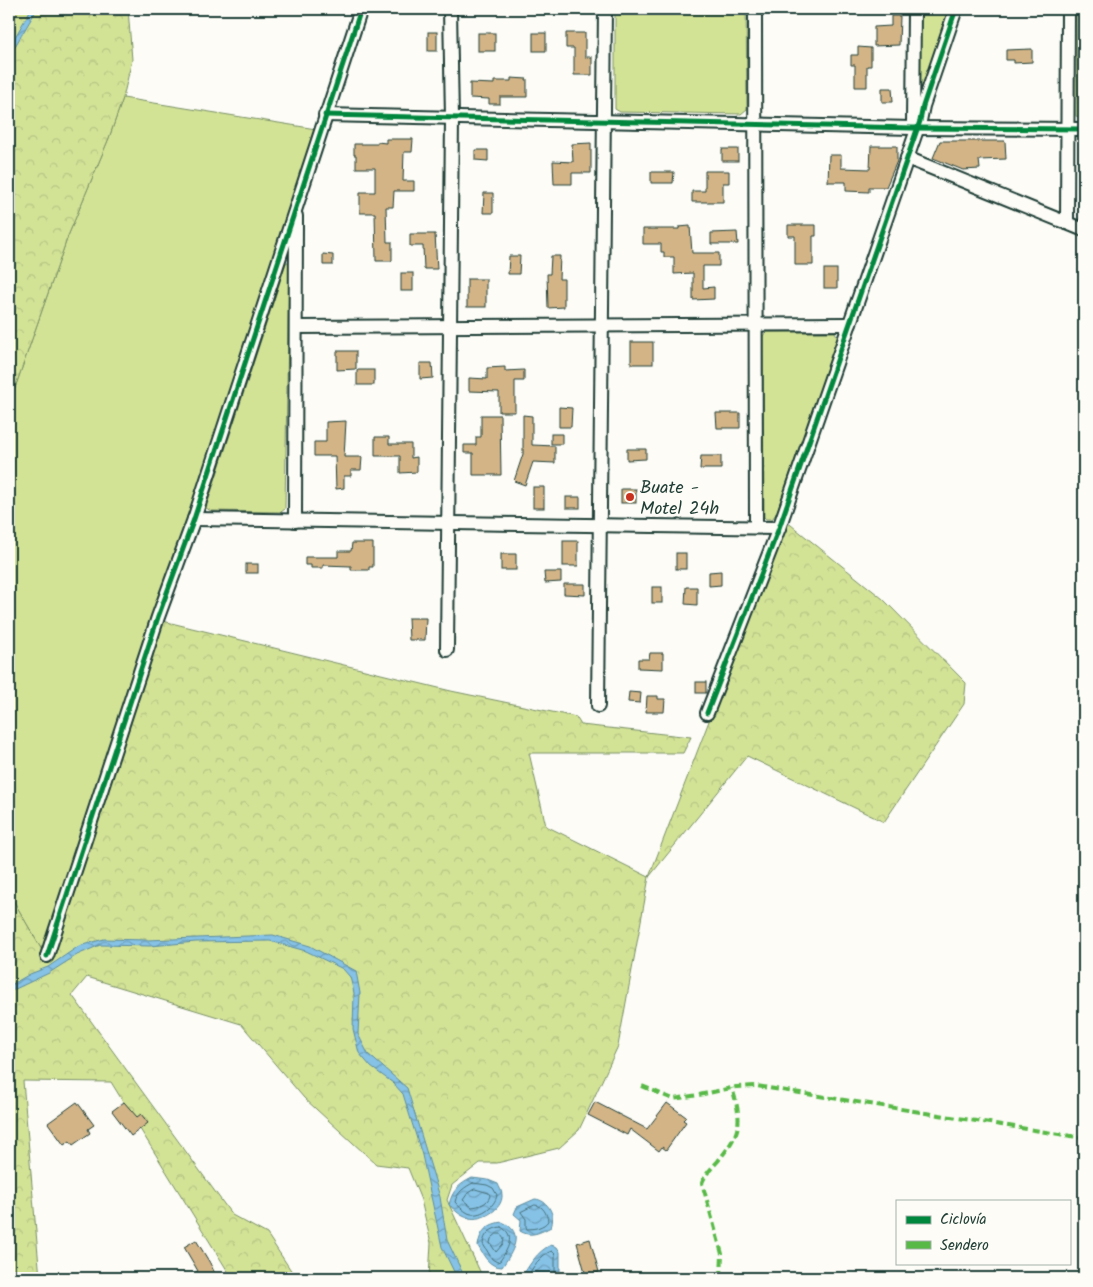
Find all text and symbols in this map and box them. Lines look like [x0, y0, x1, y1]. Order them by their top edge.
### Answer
place label: Buate - Motel 24h [640, 474, 719, 524]
marker: Buate - Motel 24h [624, 491, 636, 503]
legend [896, 1200, 1070, 1264]
text: Ciclovía [940, 1208, 987, 1232]
text: Sendero [940, 1234, 989, 1258]

